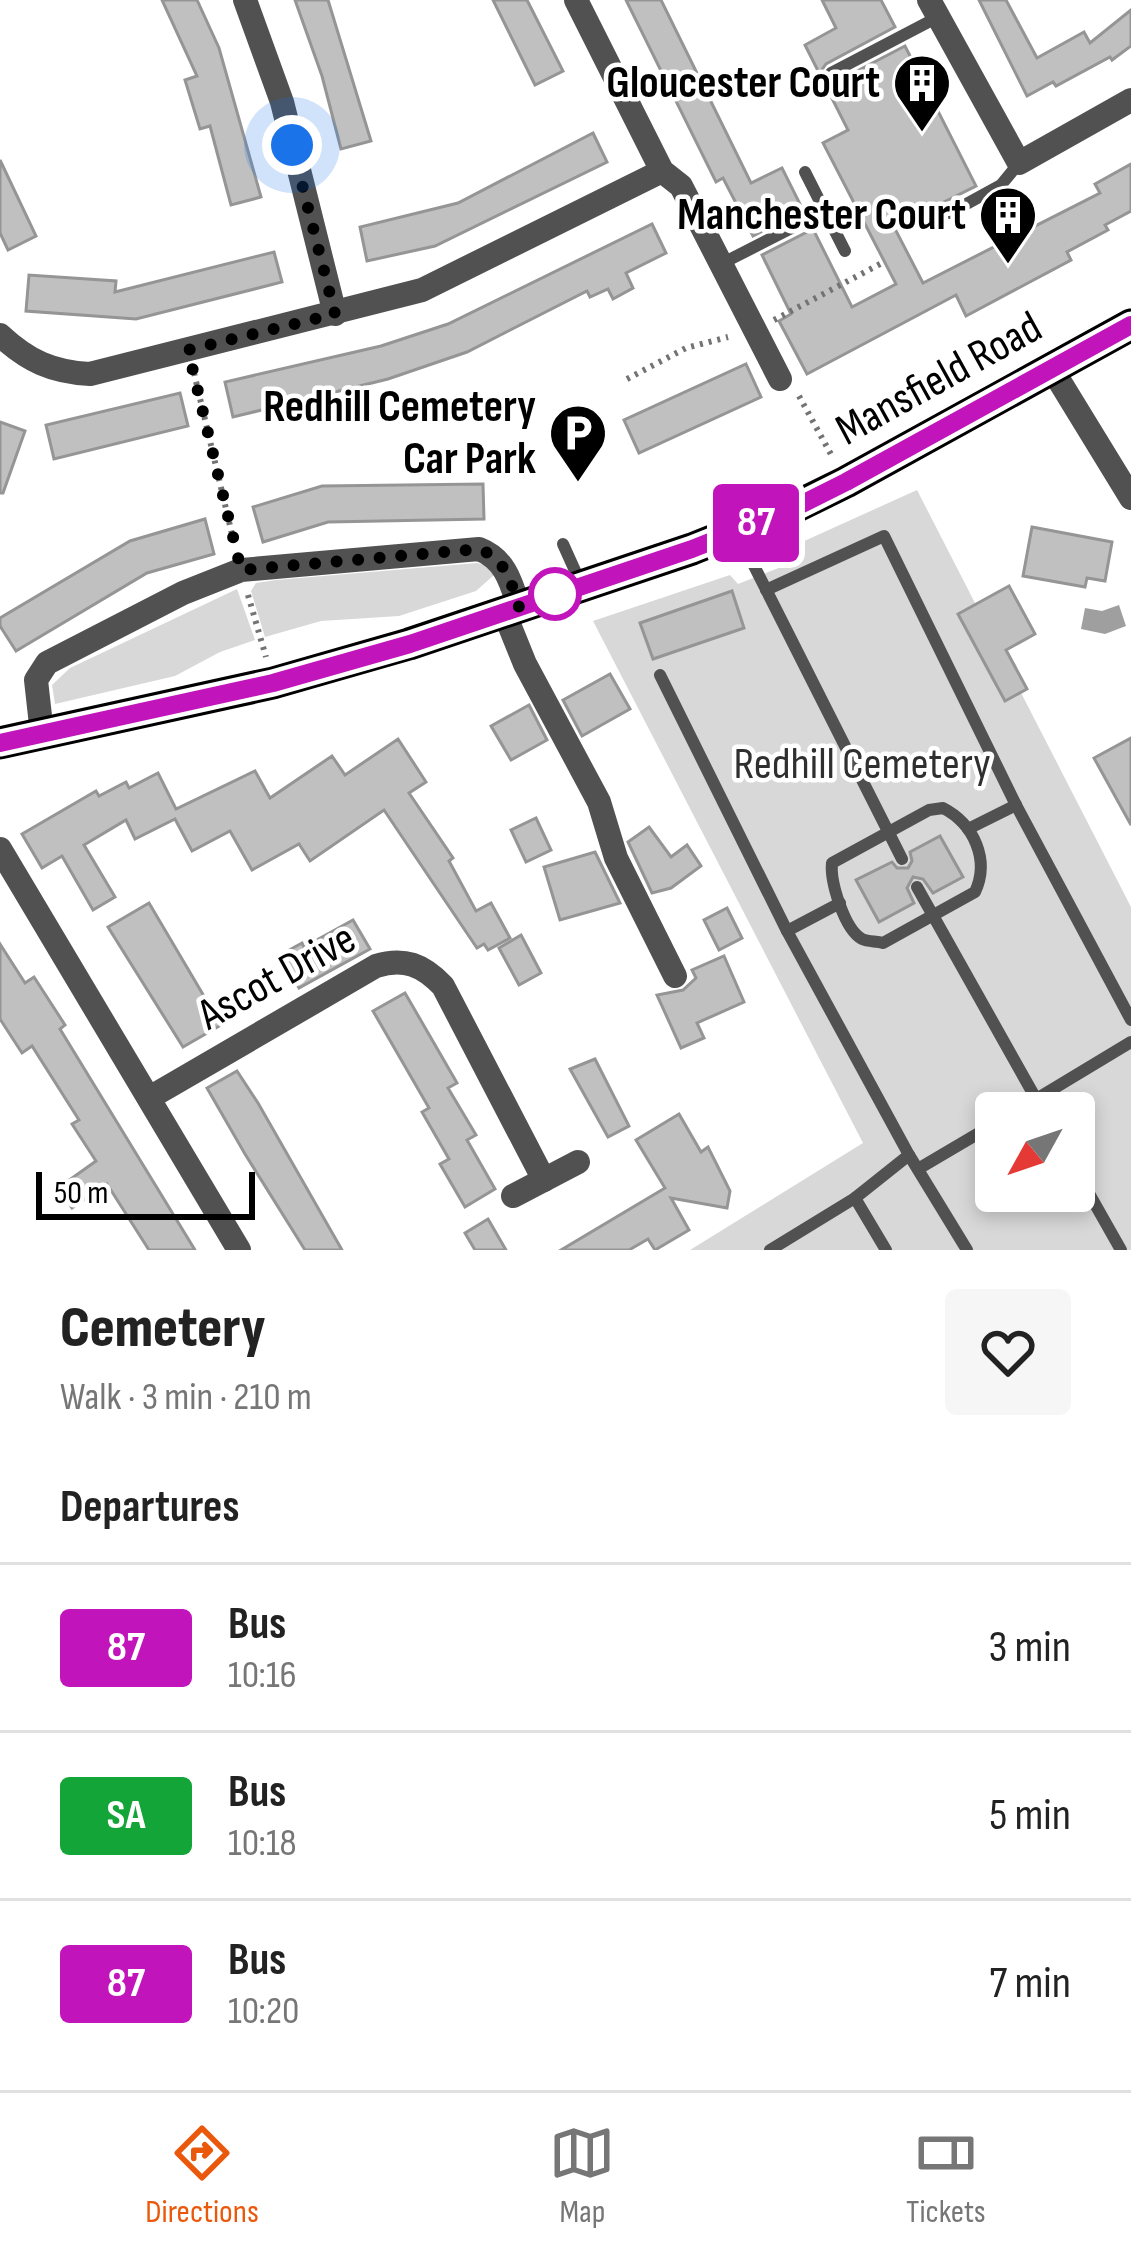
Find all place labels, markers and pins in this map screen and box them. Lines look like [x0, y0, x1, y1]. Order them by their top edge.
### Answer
building icon: Gloucester Court [891, 52, 953, 134]
place label: Gloucester Court [606, 56, 880, 111]
building icon: Manchester Court [977, 184, 1039, 266]
place label: Manchester Court [677, 188, 966, 243]
place label: Redhill Cemetery Car Park [263, 380, 536, 487]
parking icon: Redhill Cemetery Car Park [547, 402, 609, 484]
unlabelled marker [530, 569, 580, 619]

